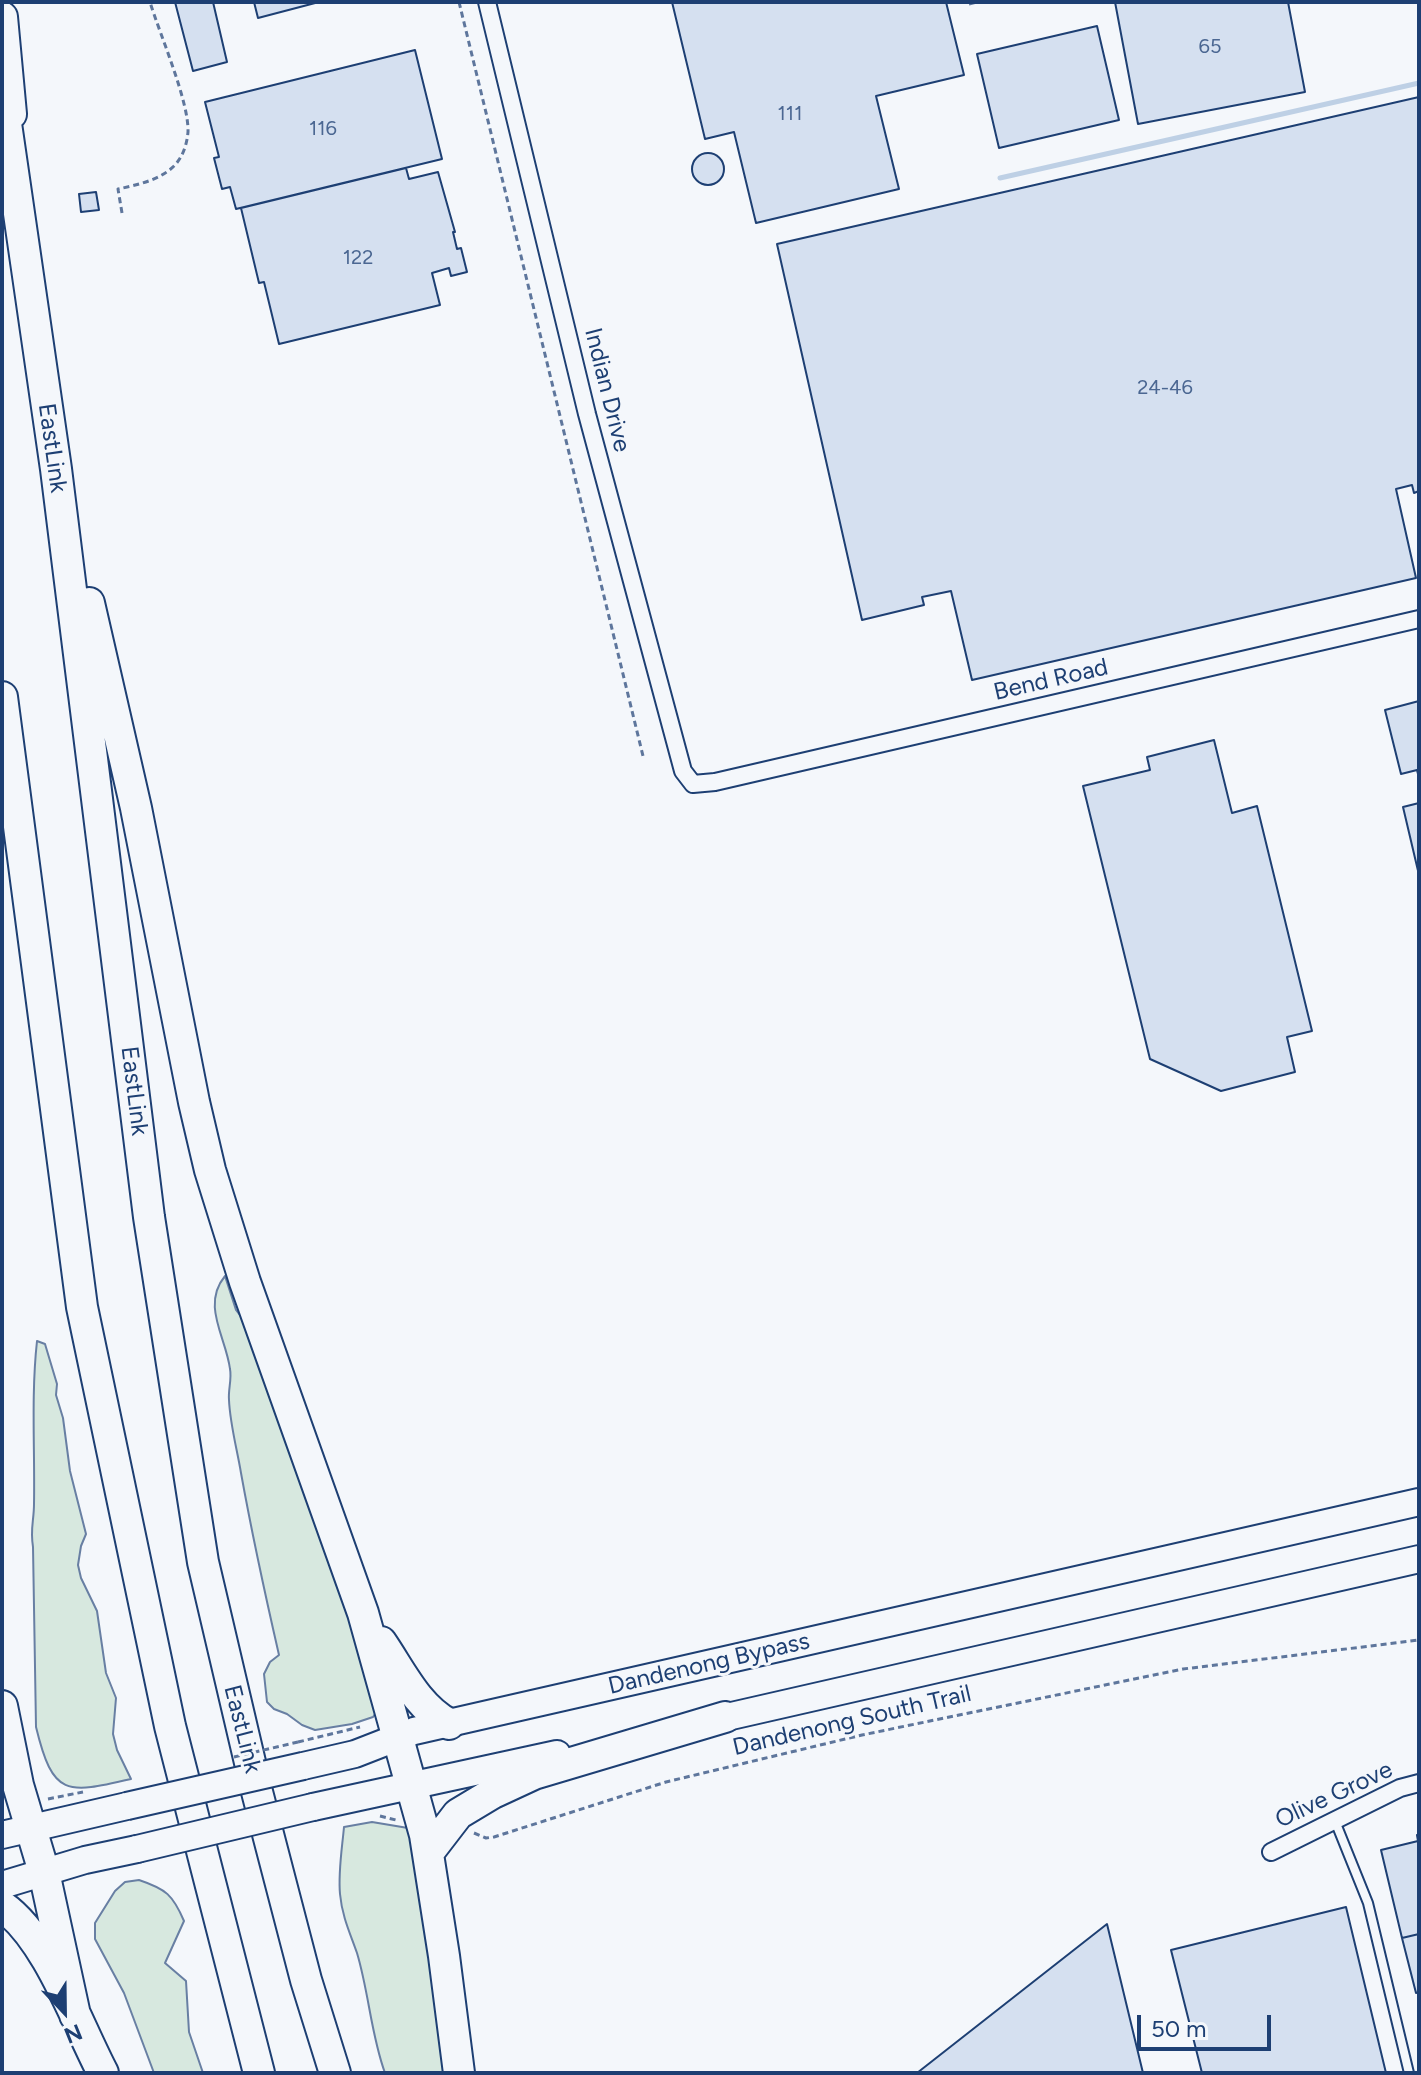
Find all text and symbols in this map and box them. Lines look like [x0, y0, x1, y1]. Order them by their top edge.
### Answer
house number: 65 [1199, 35, 1221, 59]
house number: 111 [778, 102, 802, 126]
house number: 116 [309, 117, 337, 141]
house number: 122 [343, 246, 373, 270]
street label: Indian Drive [578, 325, 636, 455]
house number: 24-46 [1137, 376, 1193, 400]
street label: EastLink [31, 402, 73, 494]
street label: Bend Road [991, 653, 1111, 707]
street label: EastLink [114, 1045, 154, 1137]
street label: Dandenong Bypass [605, 1627, 813, 1701]
street label: Dandenong South Trail [730, 1680, 974, 1762]
street label: EastLink [217, 1682, 267, 1776]
street label: Olive Grove [1271, 1755, 1397, 1835]
north arrow [24, 1971, 104, 2051]
scale bar [1141, 1999, 1275, 2049]
text: 50 m [1151, 2014, 1207, 2043]
text: N [60, 2018, 86, 2049]

